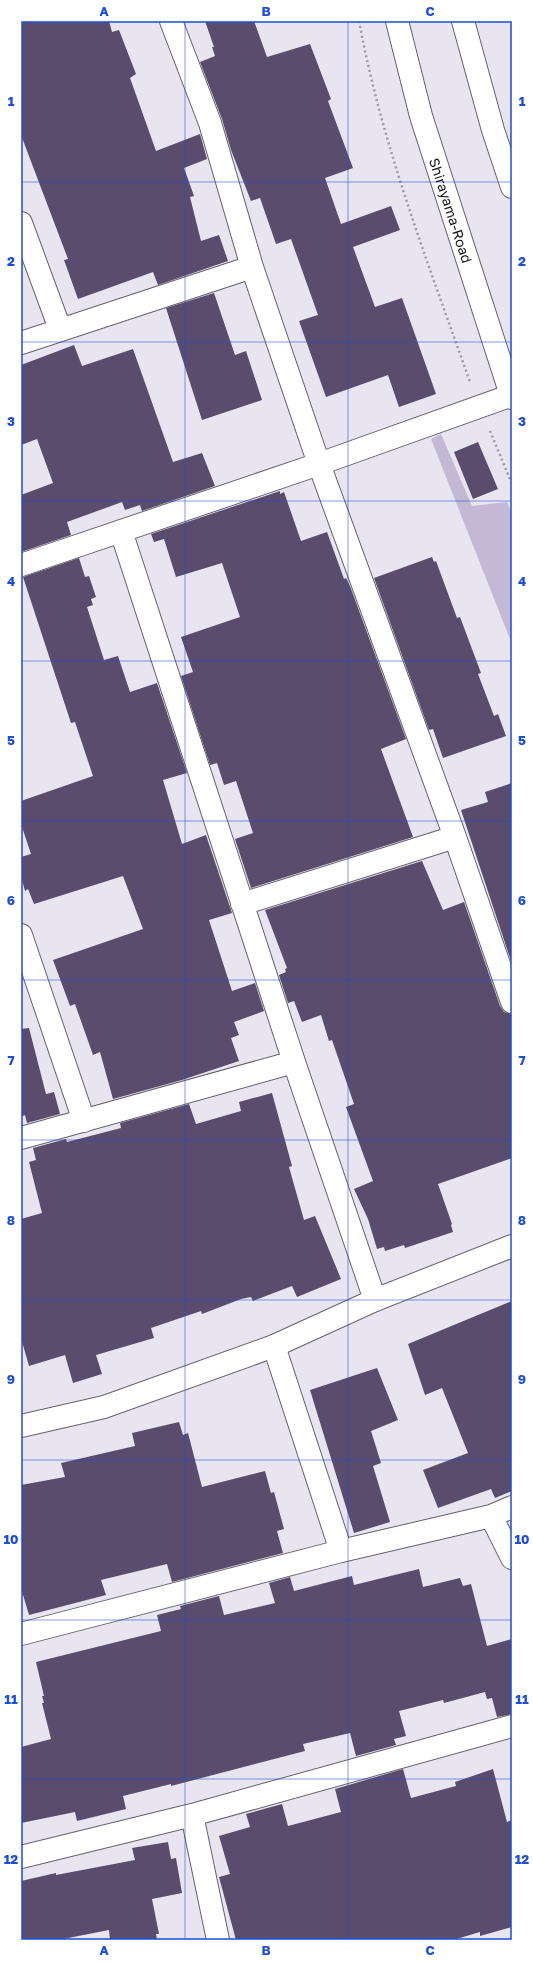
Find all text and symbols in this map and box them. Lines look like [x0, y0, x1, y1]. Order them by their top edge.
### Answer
text: A [99, 3, 109, 19]
text: B [261, 3, 271, 19]
text: C [425, 3, 435, 19]
text: 1 [8, 93, 15, 109]
text: 1 [519, 93, 526, 109]
street label: Shirayama-Road [426, 155, 476, 265]
text: 2 [7, 253, 15, 269]
text: 2 [518, 253, 526, 269]
text: 3 [7, 413, 15, 429]
text: 3 [518, 413, 526, 429]
text: 4 [7, 573, 15, 589]
text: 4 [518, 573, 526, 589]
text: 5 [7, 732, 15, 748]
text: 5 [518, 732, 526, 748]
text: 6 [7, 892, 15, 908]
text: 6 [518, 892, 526, 908]
text: 7 [7, 1052, 15, 1068]
text: 7 [518, 1052, 526, 1068]
text: 8 [7, 1212, 15, 1228]
text: 8 [518, 1212, 526, 1228]
text: 9 [7, 1371, 15, 1387]
text: 9 [518, 1371, 526, 1387]
text: 10 [3, 1531, 19, 1547]
text: 10 [514, 1531, 530, 1547]
text: 11 [4, 1691, 18, 1707]
text: 11 [515, 1691, 529, 1707]
text: 12 [4, 1851, 18, 1867]
text: 12 [515, 1851, 529, 1867]
text: A [99, 1942, 109, 1958]
text: B [261, 1942, 271, 1958]
text: C [425, 1942, 435, 1958]

